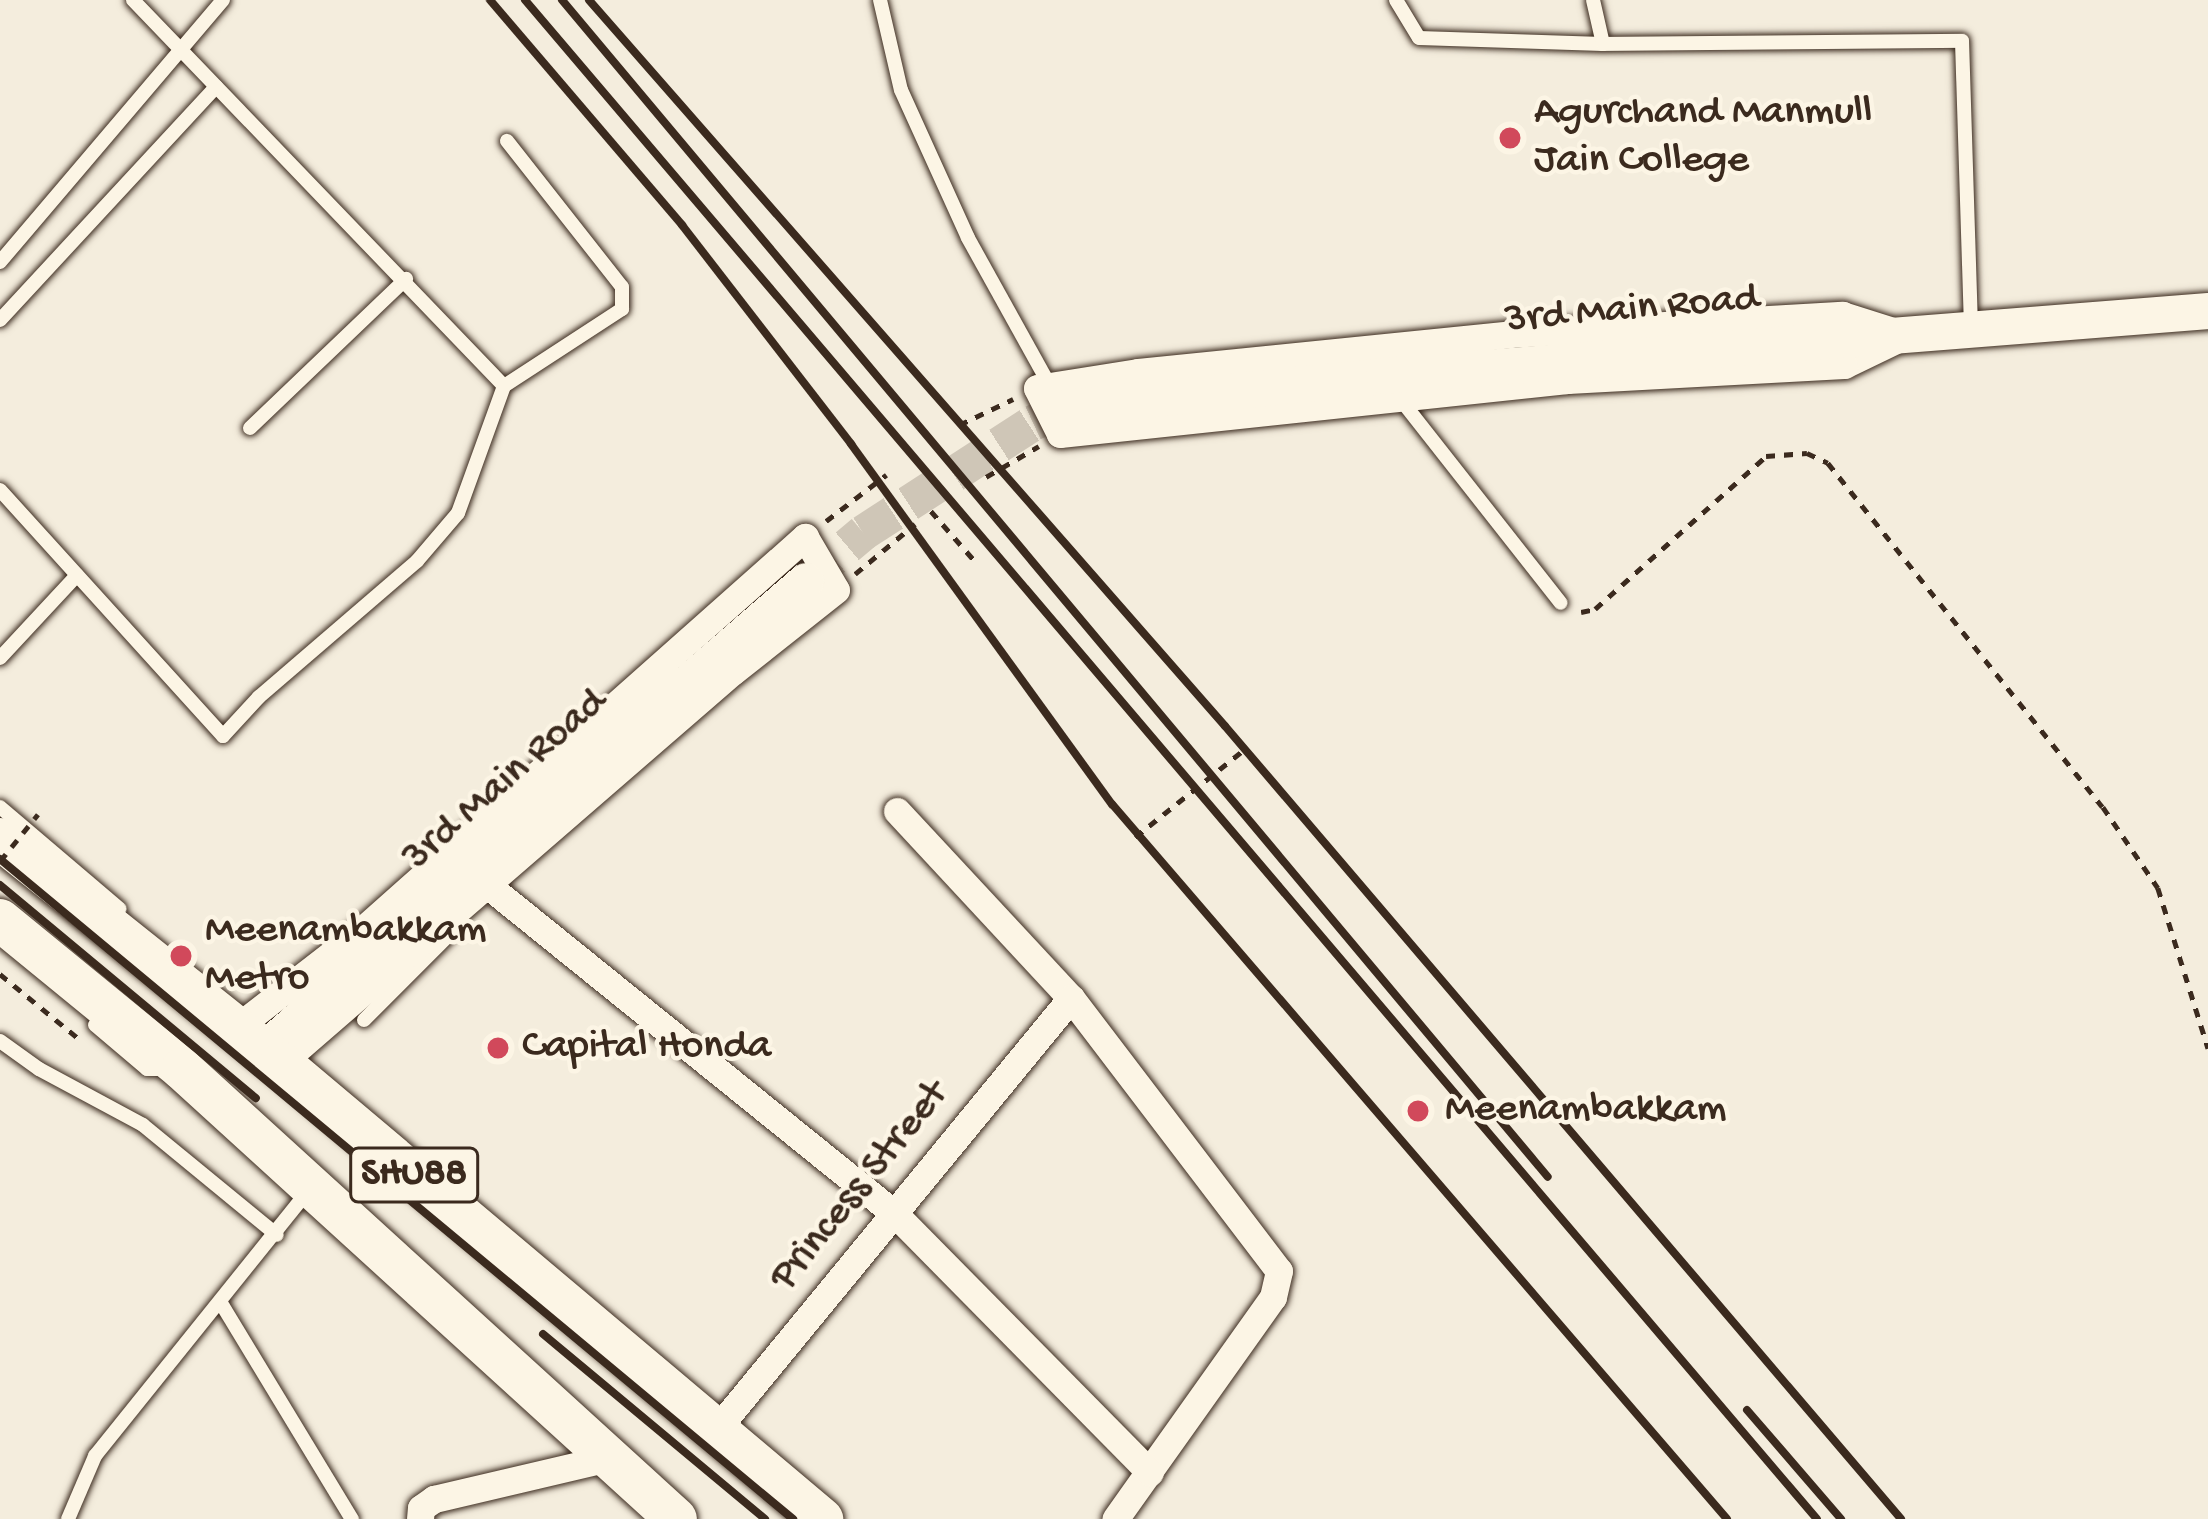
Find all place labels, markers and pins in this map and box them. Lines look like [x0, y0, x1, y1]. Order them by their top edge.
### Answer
place label: Agurchand Manmull Jain College [1534, 89, 1872, 188]
marker: Agurchand Manmull Jain College [1497, 125, 1523, 151]
place label: Meenambakkam Metro [205, 907, 487, 1006]
marker: Meenambakkam Metro [168, 943, 194, 969]
place label: Capital Honda [522, 1023, 771, 1073]
marker: Capital Honda [485, 1035, 511, 1061]
place label: Meenambakkam [1445, 1086, 1727, 1136]
marker: Meenambakkam [1402, 1095, 1434, 1127]

